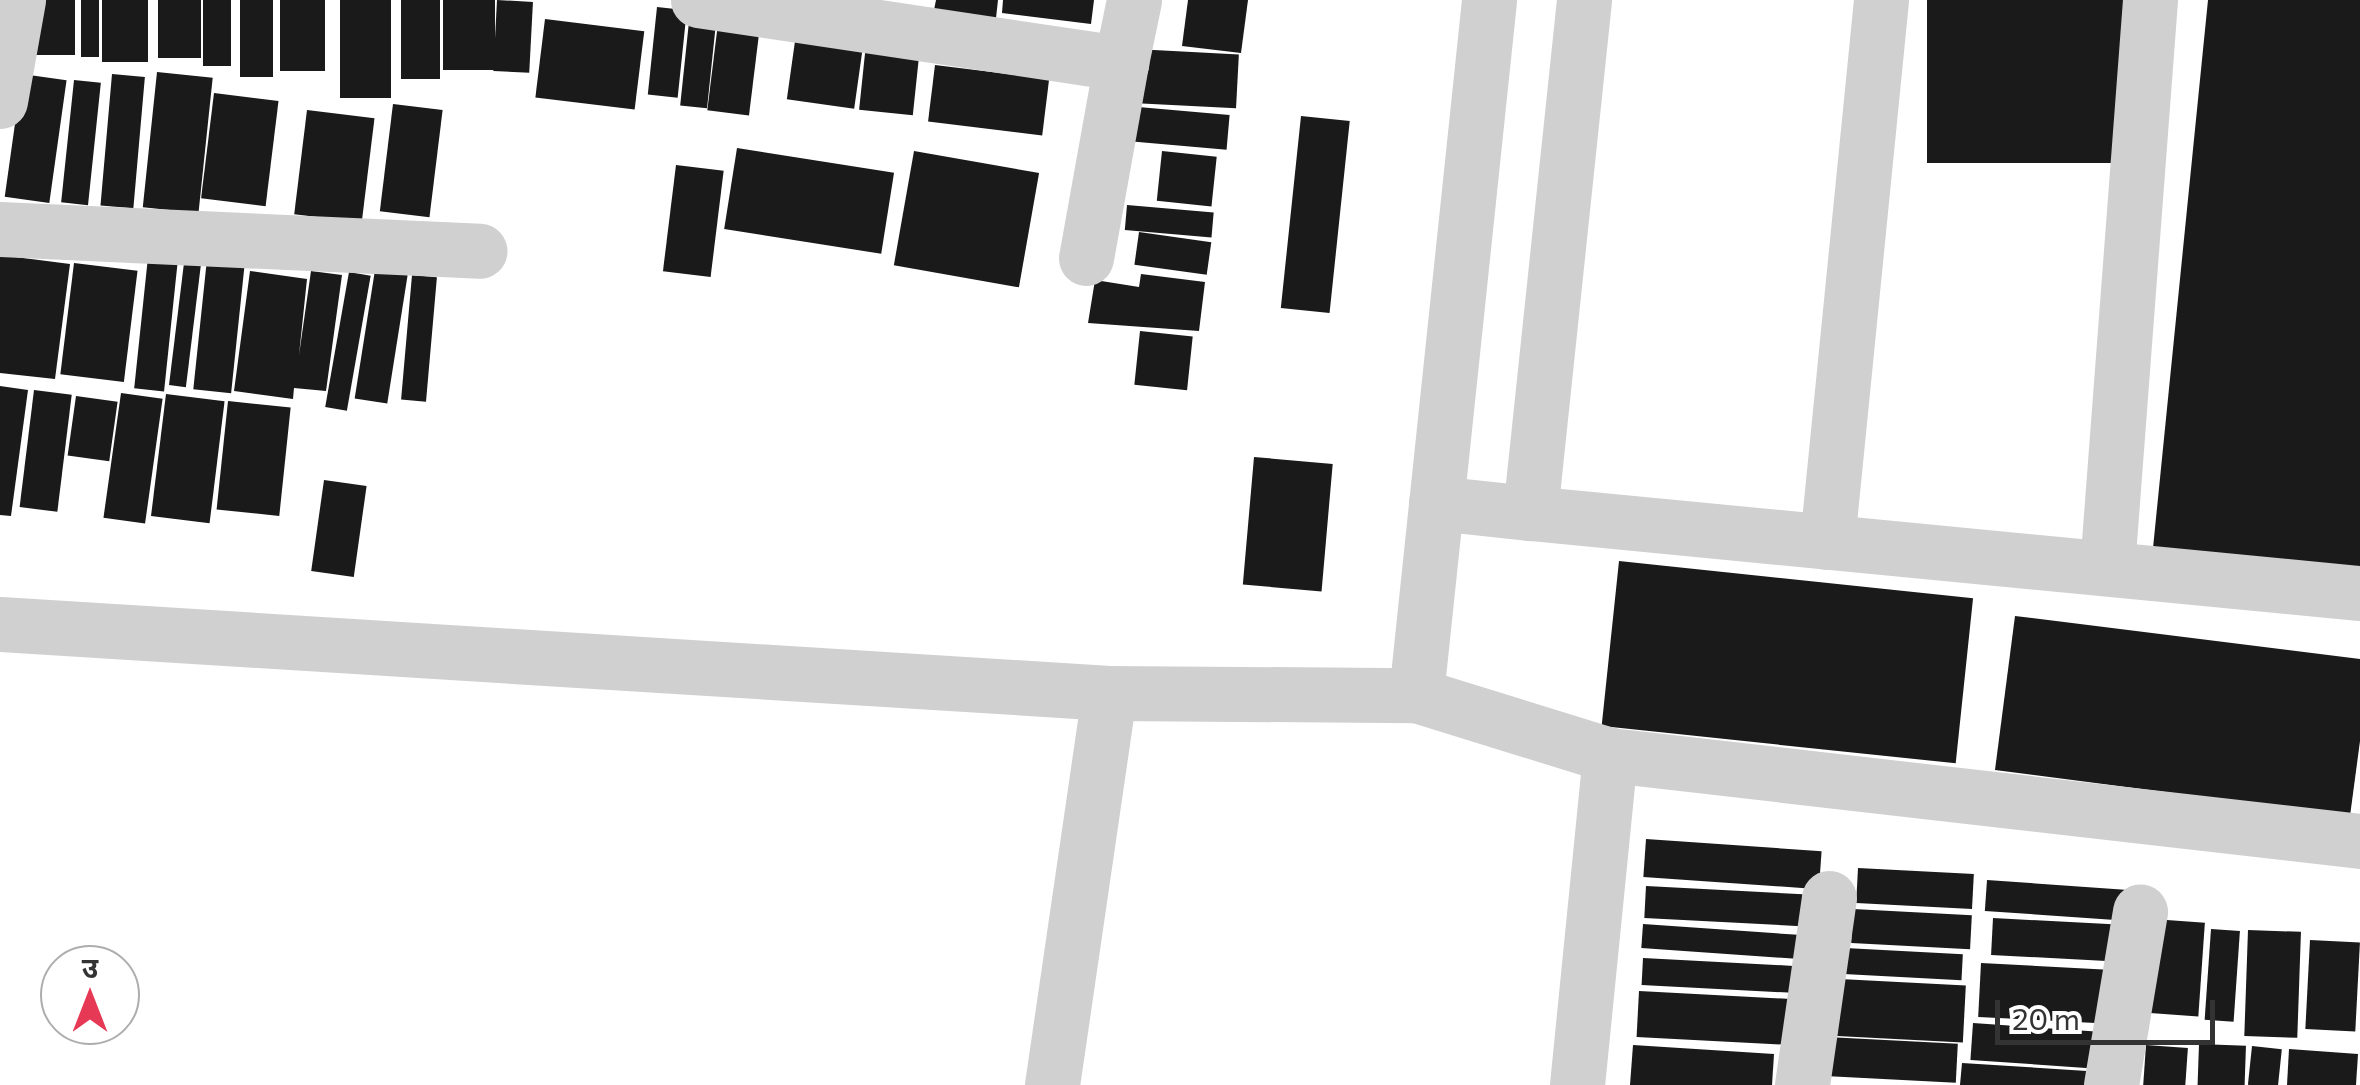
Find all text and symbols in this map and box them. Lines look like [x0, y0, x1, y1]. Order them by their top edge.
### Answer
north arrow [40, 945, 140, 1045]
text: उ [82, 950, 98, 984]
scale bar [2000, 980, 2220, 1042]
text: 20 m [2012, 999, 2080, 1036]

